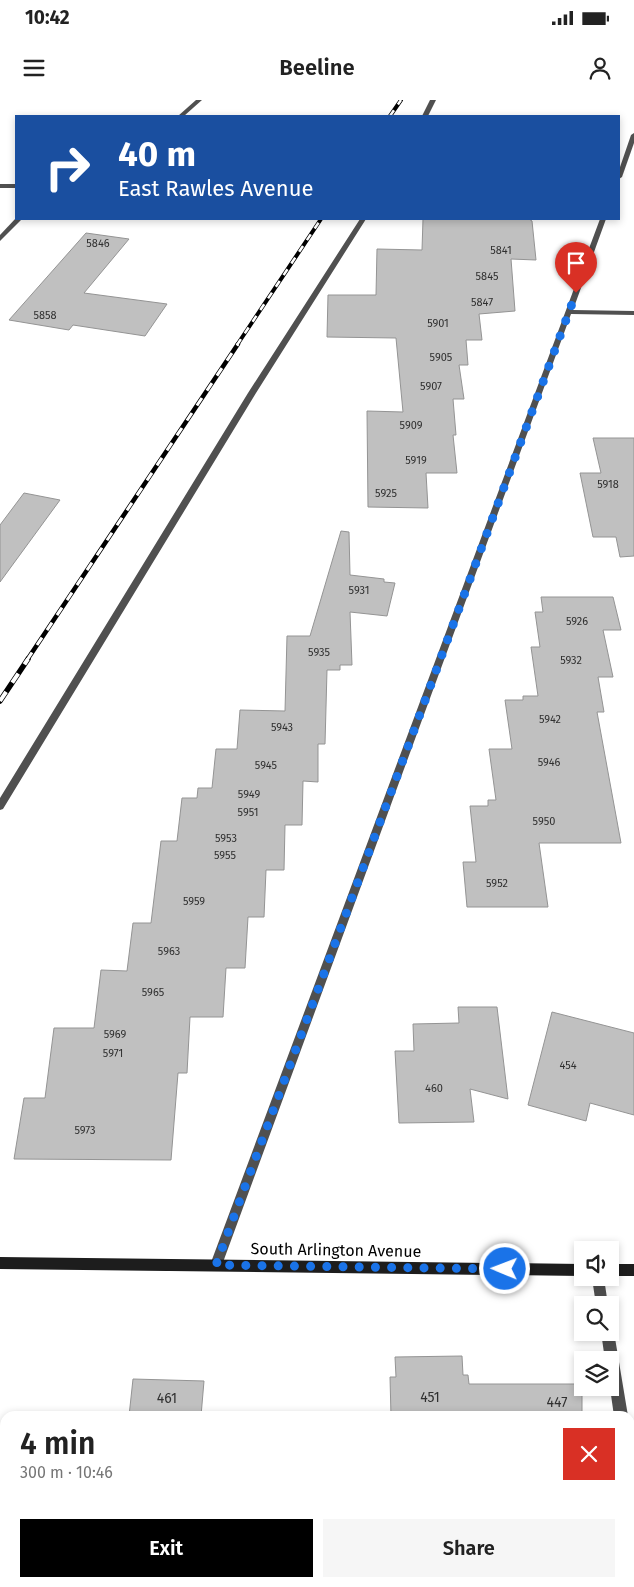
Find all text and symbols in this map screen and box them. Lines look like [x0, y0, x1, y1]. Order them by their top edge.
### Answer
text: 10:42 [25, 6, 70, 29]
icon: menu [20, 54, 48, 82]
text: Beeline [279, 54, 355, 81]
icon: person [586, 54, 614, 82]
text: 40 m [118, 133, 196, 175]
icon: right [35, 135, 100, 200]
text: East Rawles Avenue [118, 175, 313, 202]
house number: 5846 [86, 237, 110, 250]
pin [555, 242, 597, 293]
house number: 5841 [490, 244, 512, 257]
icon: arrive [562, 249, 590, 277]
house number: 5845 [476, 270, 499, 283]
house number: 5847 [471, 296, 493, 309]
house number: 5858 [33, 309, 57, 322]
house number: 5901 [427, 317, 449, 330]
house number: 5905 [430, 351, 453, 364]
house number: 5907 [420, 380, 442, 393]
house number: 5909 [400, 419, 423, 432]
house number: 5919 [405, 454, 427, 467]
house number: 5918 [597, 478, 619, 491]
house number: 5925 [375, 487, 397, 500]
house number: 5931 [349, 584, 369, 597]
house number: 5926 [566, 615, 588, 628]
house number: 5935 [308, 646, 330, 659]
house number: 5932 [560, 654, 582, 667]
house number: 5942 [539, 713, 561, 726]
house number: 5943 [271, 721, 293, 734]
house number: 5946 [538, 756, 560, 769]
house number: 5945 [255, 759, 278, 772]
house number: 5949 [238, 788, 260, 801]
house number: 5951 [238, 806, 258, 819]
house number: 5950 [533, 815, 555, 828]
house number: 5953 [215, 832, 237, 845]
house number: 5955 [214, 849, 237, 862]
house number: 5952 [486, 877, 508, 890]
house number: 5959 [183, 895, 205, 908]
house number: 5963 [158, 945, 180, 958]
house number: 5965 [142, 986, 165, 999]
house number: 5969 [104, 1028, 127, 1041]
house number: 5971 [103, 1047, 123, 1060]
house number: 454 [559, 1059, 577, 1072]
house number: 460 [425, 1082, 443, 1095]
house number: 5973 [74, 1124, 96, 1137]
street label: South Arlington Avenue [251, 1239, 421, 1261]
map controls [574, 1241, 619, 1396]
button: sound [574, 1241, 619, 1286]
position arrow [478, 1242, 530, 1294]
button: search [574, 1296, 619, 1341]
button: layers [574, 1351, 619, 1396]
house number: 451 [420, 1389, 440, 1406]
house number: 461 [157, 1390, 177, 1407]
house number: 447 [547, 1394, 567, 1411]
text: 4 min [20, 1426, 95, 1462]
button: close [563, 1428, 615, 1480]
text: 300 m · 10:46 [20, 1463, 113, 1482]
button: Exit [20, 1519, 313, 1577]
button: Share [323, 1519, 615, 1577]

